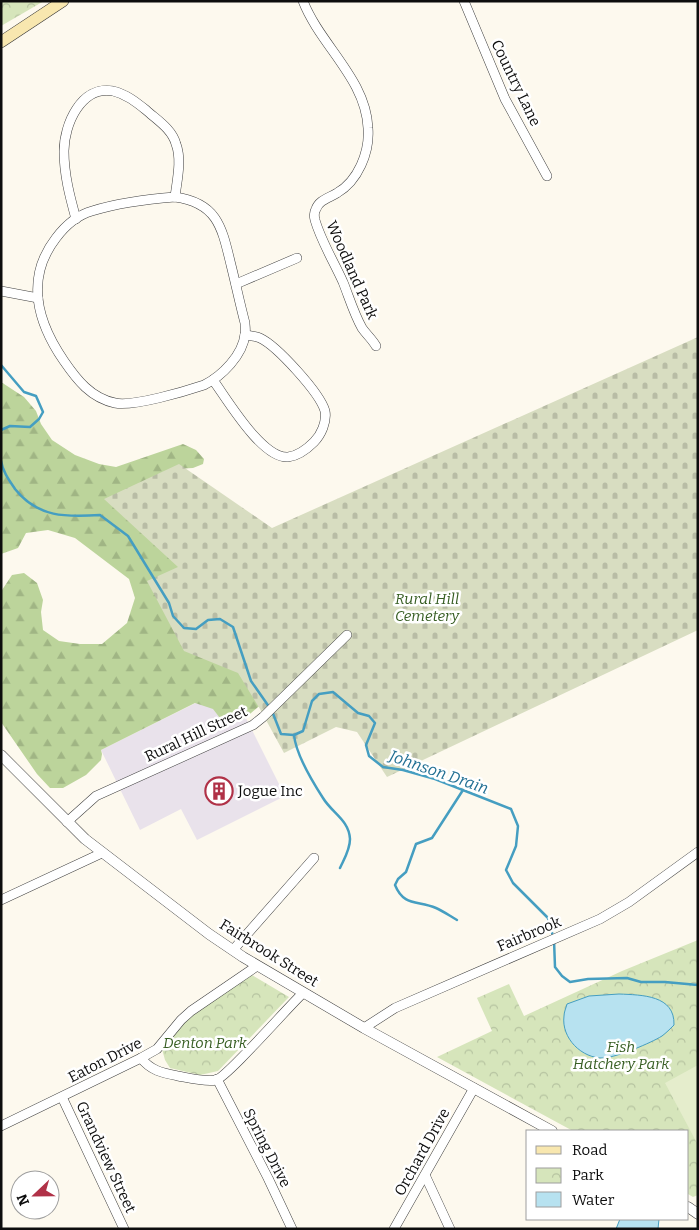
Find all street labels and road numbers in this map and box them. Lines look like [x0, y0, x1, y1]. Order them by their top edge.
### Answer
street label: Country Lane [487, 37, 545, 129]
street label: Woodland Park [322, 218, 382, 322]
street label: Rural Hill Street [142, 702, 251, 766]
street label: Fairbrook [494, 912, 564, 956]
street label: Fairbrook Street [216, 915, 322, 991]
street label: Eaton Drive [65, 1034, 145, 1086]
street label: Grandview Street [72, 1098, 140, 1216]
street label: Orchard Drive [391, 1105, 453, 1199]
street label: Spring Drive [239, 1106, 295, 1190]

